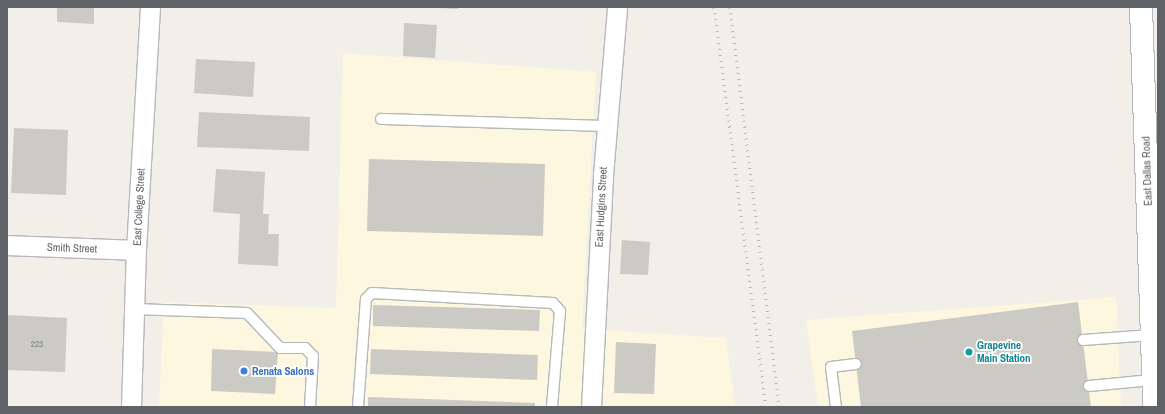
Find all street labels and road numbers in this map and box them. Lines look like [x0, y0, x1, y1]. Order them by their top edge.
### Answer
street label: East Dallas Road [1139, 136, 1155, 206]
street label: East Hudgins Street [592, 166, 610, 248]
street label: East College Street [130, 168, 148, 246]
street label: Smith Street [47, 241, 97, 255]

